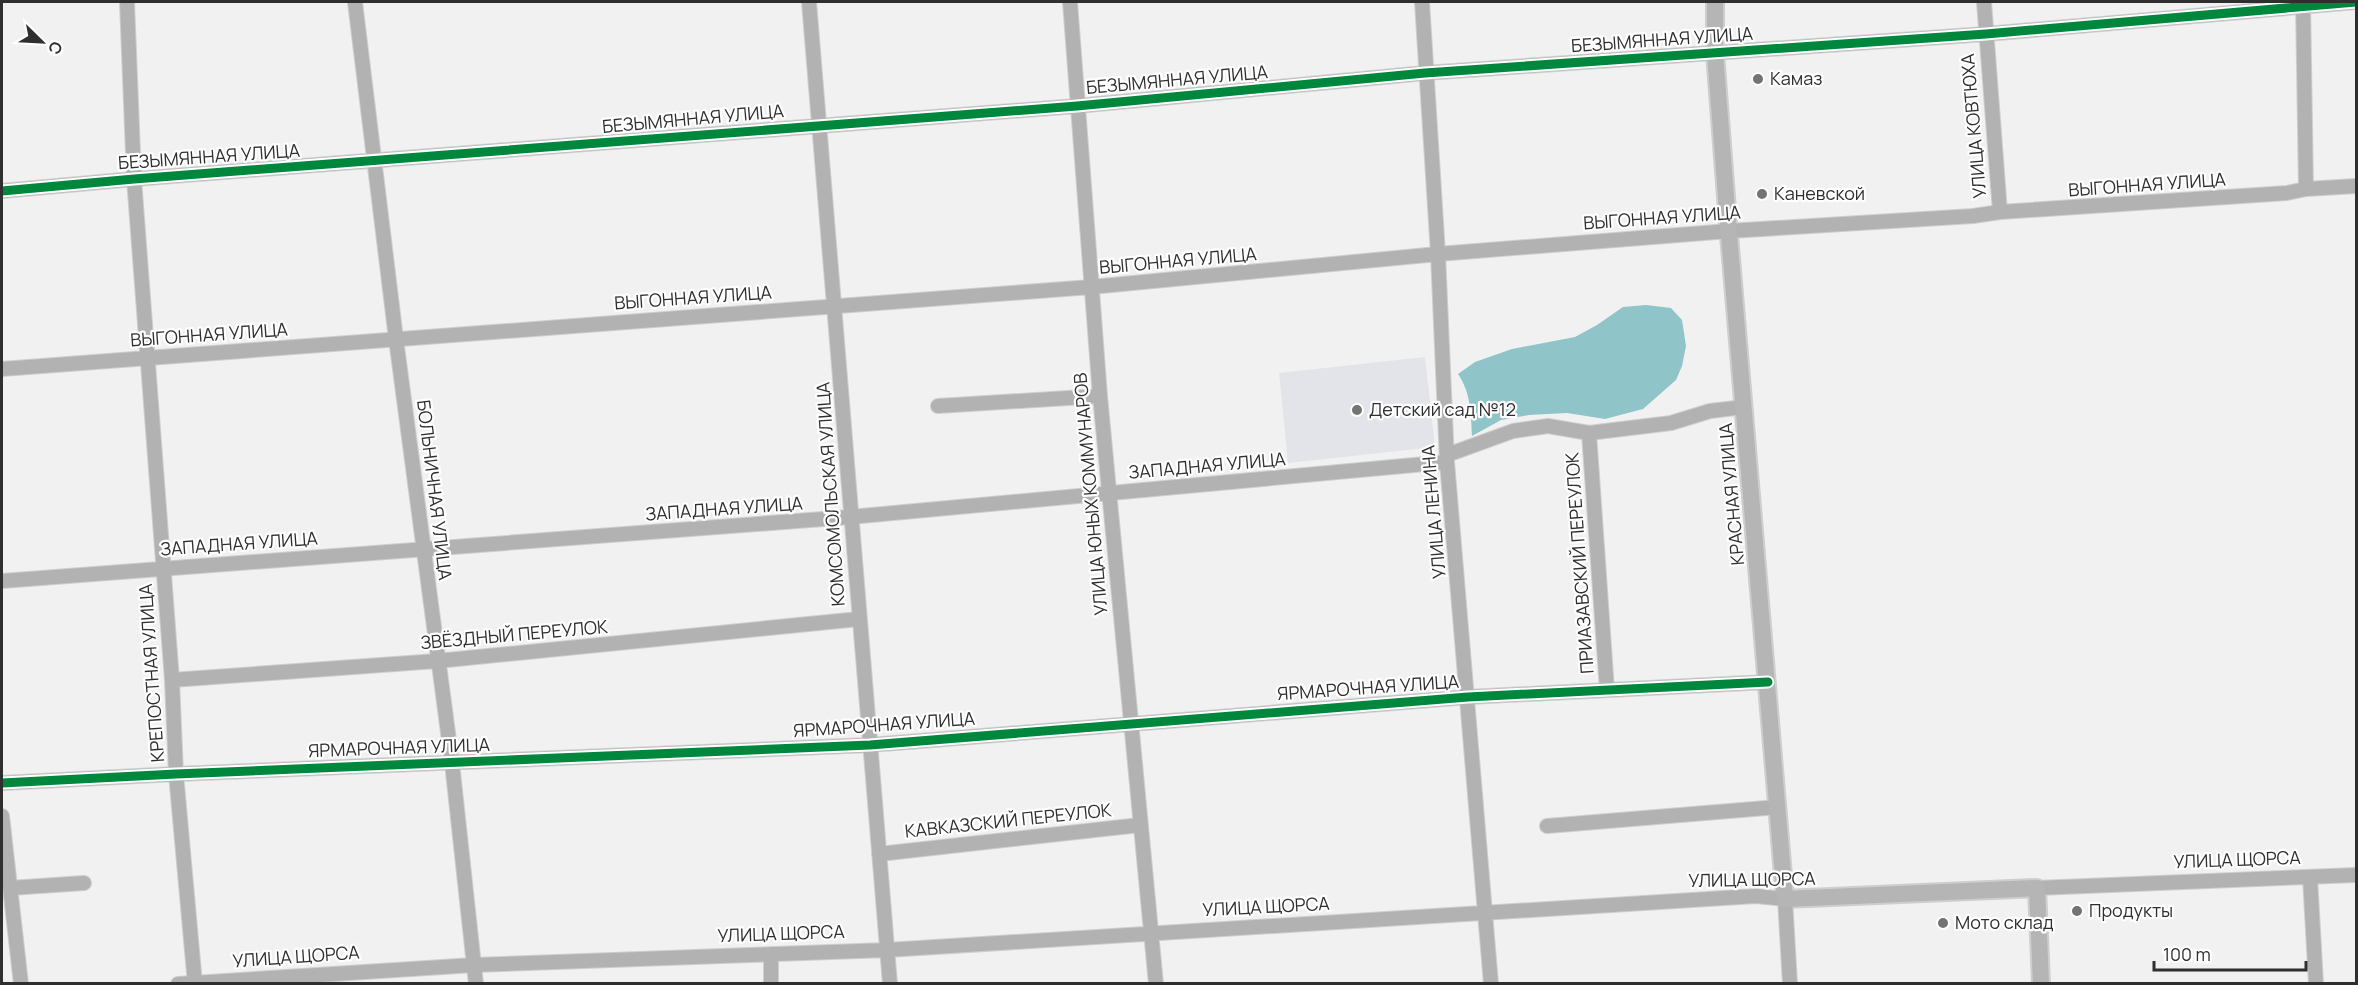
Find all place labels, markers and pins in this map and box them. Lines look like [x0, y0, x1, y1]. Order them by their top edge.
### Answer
place label: Камаз [1770, 66, 1822, 90]
marker: Камаз [1751, 72, 1765, 86]
place label: Каневской [1774, 181, 1865, 205]
marker: Каневской [1755, 187, 1769, 201]
place label: Детский сад №12 [1369, 397, 1516, 421]
marker: Детский сад №12 [1350, 403, 1364, 417]
place label: Продукты [2089, 898, 2173, 922]
marker: Продукты [2070, 904, 2084, 918]
place label: Мото склад [1955, 910, 2054, 934]
marker: Мото склад [1936, 916, 1950, 930]

